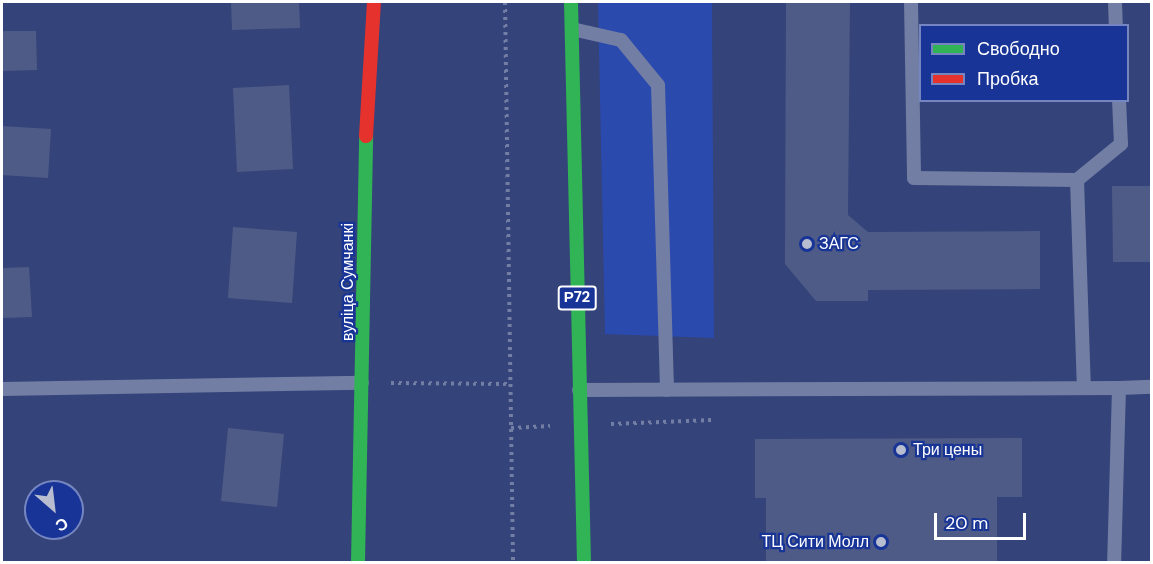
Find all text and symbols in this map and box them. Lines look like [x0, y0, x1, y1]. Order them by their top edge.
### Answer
legend [919, 24, 1129, 102]
text: Свободно [977, 37, 1060, 61]
text: Пробка [977, 67, 1039, 91]
street label: вуліца Сумчанкі [338, 223, 358, 341]
place label: ЗАГС [819, 234, 859, 254]
marker: ЗАГС [800, 237, 814, 251]
road number: Р72 [558, 286, 596, 310]
place label: Три цены [913, 440, 982, 460]
marker: Три цены [894, 443, 908, 457]
north arrow [24, 480, 84, 540]
scale bar [937, 501, 1028, 539]
text: 20 m [945, 511, 988, 535]
text: С [52, 513, 72, 537]
place label: ТЦ Сити Молл [761, 532, 869, 552]
marker: ТЦ Сити Молл [874, 535, 888, 549]

